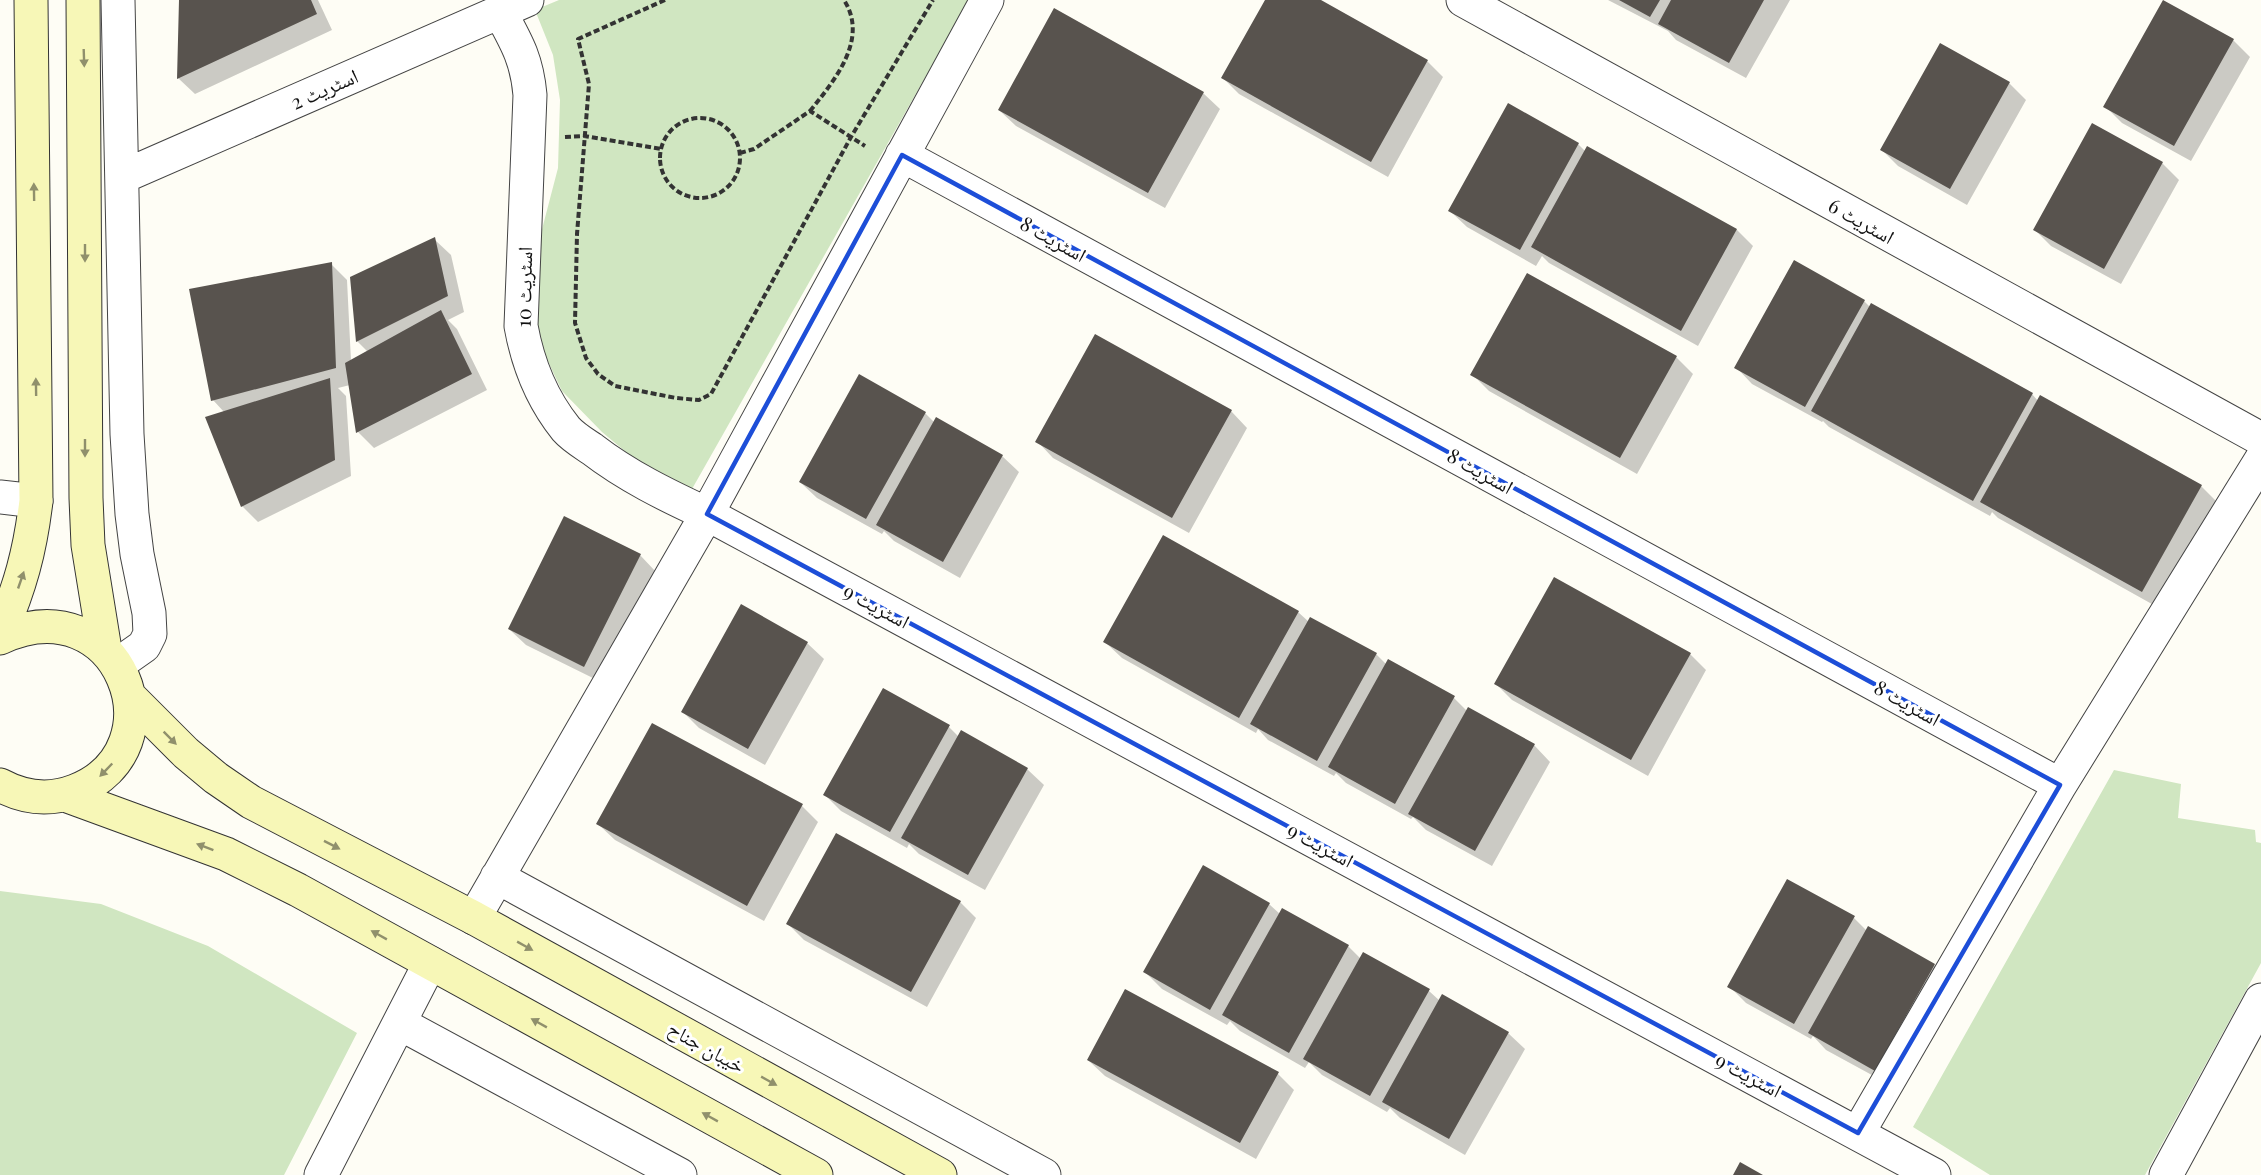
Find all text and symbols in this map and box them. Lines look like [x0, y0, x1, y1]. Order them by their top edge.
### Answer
one-way arrow [79, 49, 89, 68]
street label: اسٹریٹ 2 [286, 61, 362, 115]
one-way arrow [29, 182, 39, 201]
street label: اسٹریٹ 6 [1824, 191, 1900, 249]
street label: اسٹریٹ 8 [1016, 209, 1092, 267]
one-way arrow [80, 244, 89, 263]
street label: اسٹریٹ 10 [509, 246, 537, 328]
one-way arrow [31, 377, 41, 396]
one-way arrow [80, 439, 90, 458]
street label: اسٹریٹ 8 [1443, 441, 1519, 499]
one-way arrow [17, 571, 26, 589]
street label: اسٹریٹ 9 [839, 576, 915, 634]
street label: اسٹریٹ 8 [1870, 673, 1946, 731]
one-way arrow [163, 730, 177, 744]
one-way arrow [99, 763, 113, 778]
street label: اسٹریٹ 9 [1283, 815, 1359, 873]
one-way arrow [323, 840, 340, 850]
one-way arrow [196, 841, 214, 851]
one-way arrow [370, 930, 387, 940]
one-way arrow [517, 941, 534, 951]
street label: خیبان جناح [663, 1014, 750, 1079]
one-way arrow [530, 1018, 547, 1028]
street label: اسٹریٹ 9 [1711, 1045, 1787, 1103]
one-way arrow [761, 1076, 778, 1086]
one-way arrow [701, 1112, 718, 1122]

